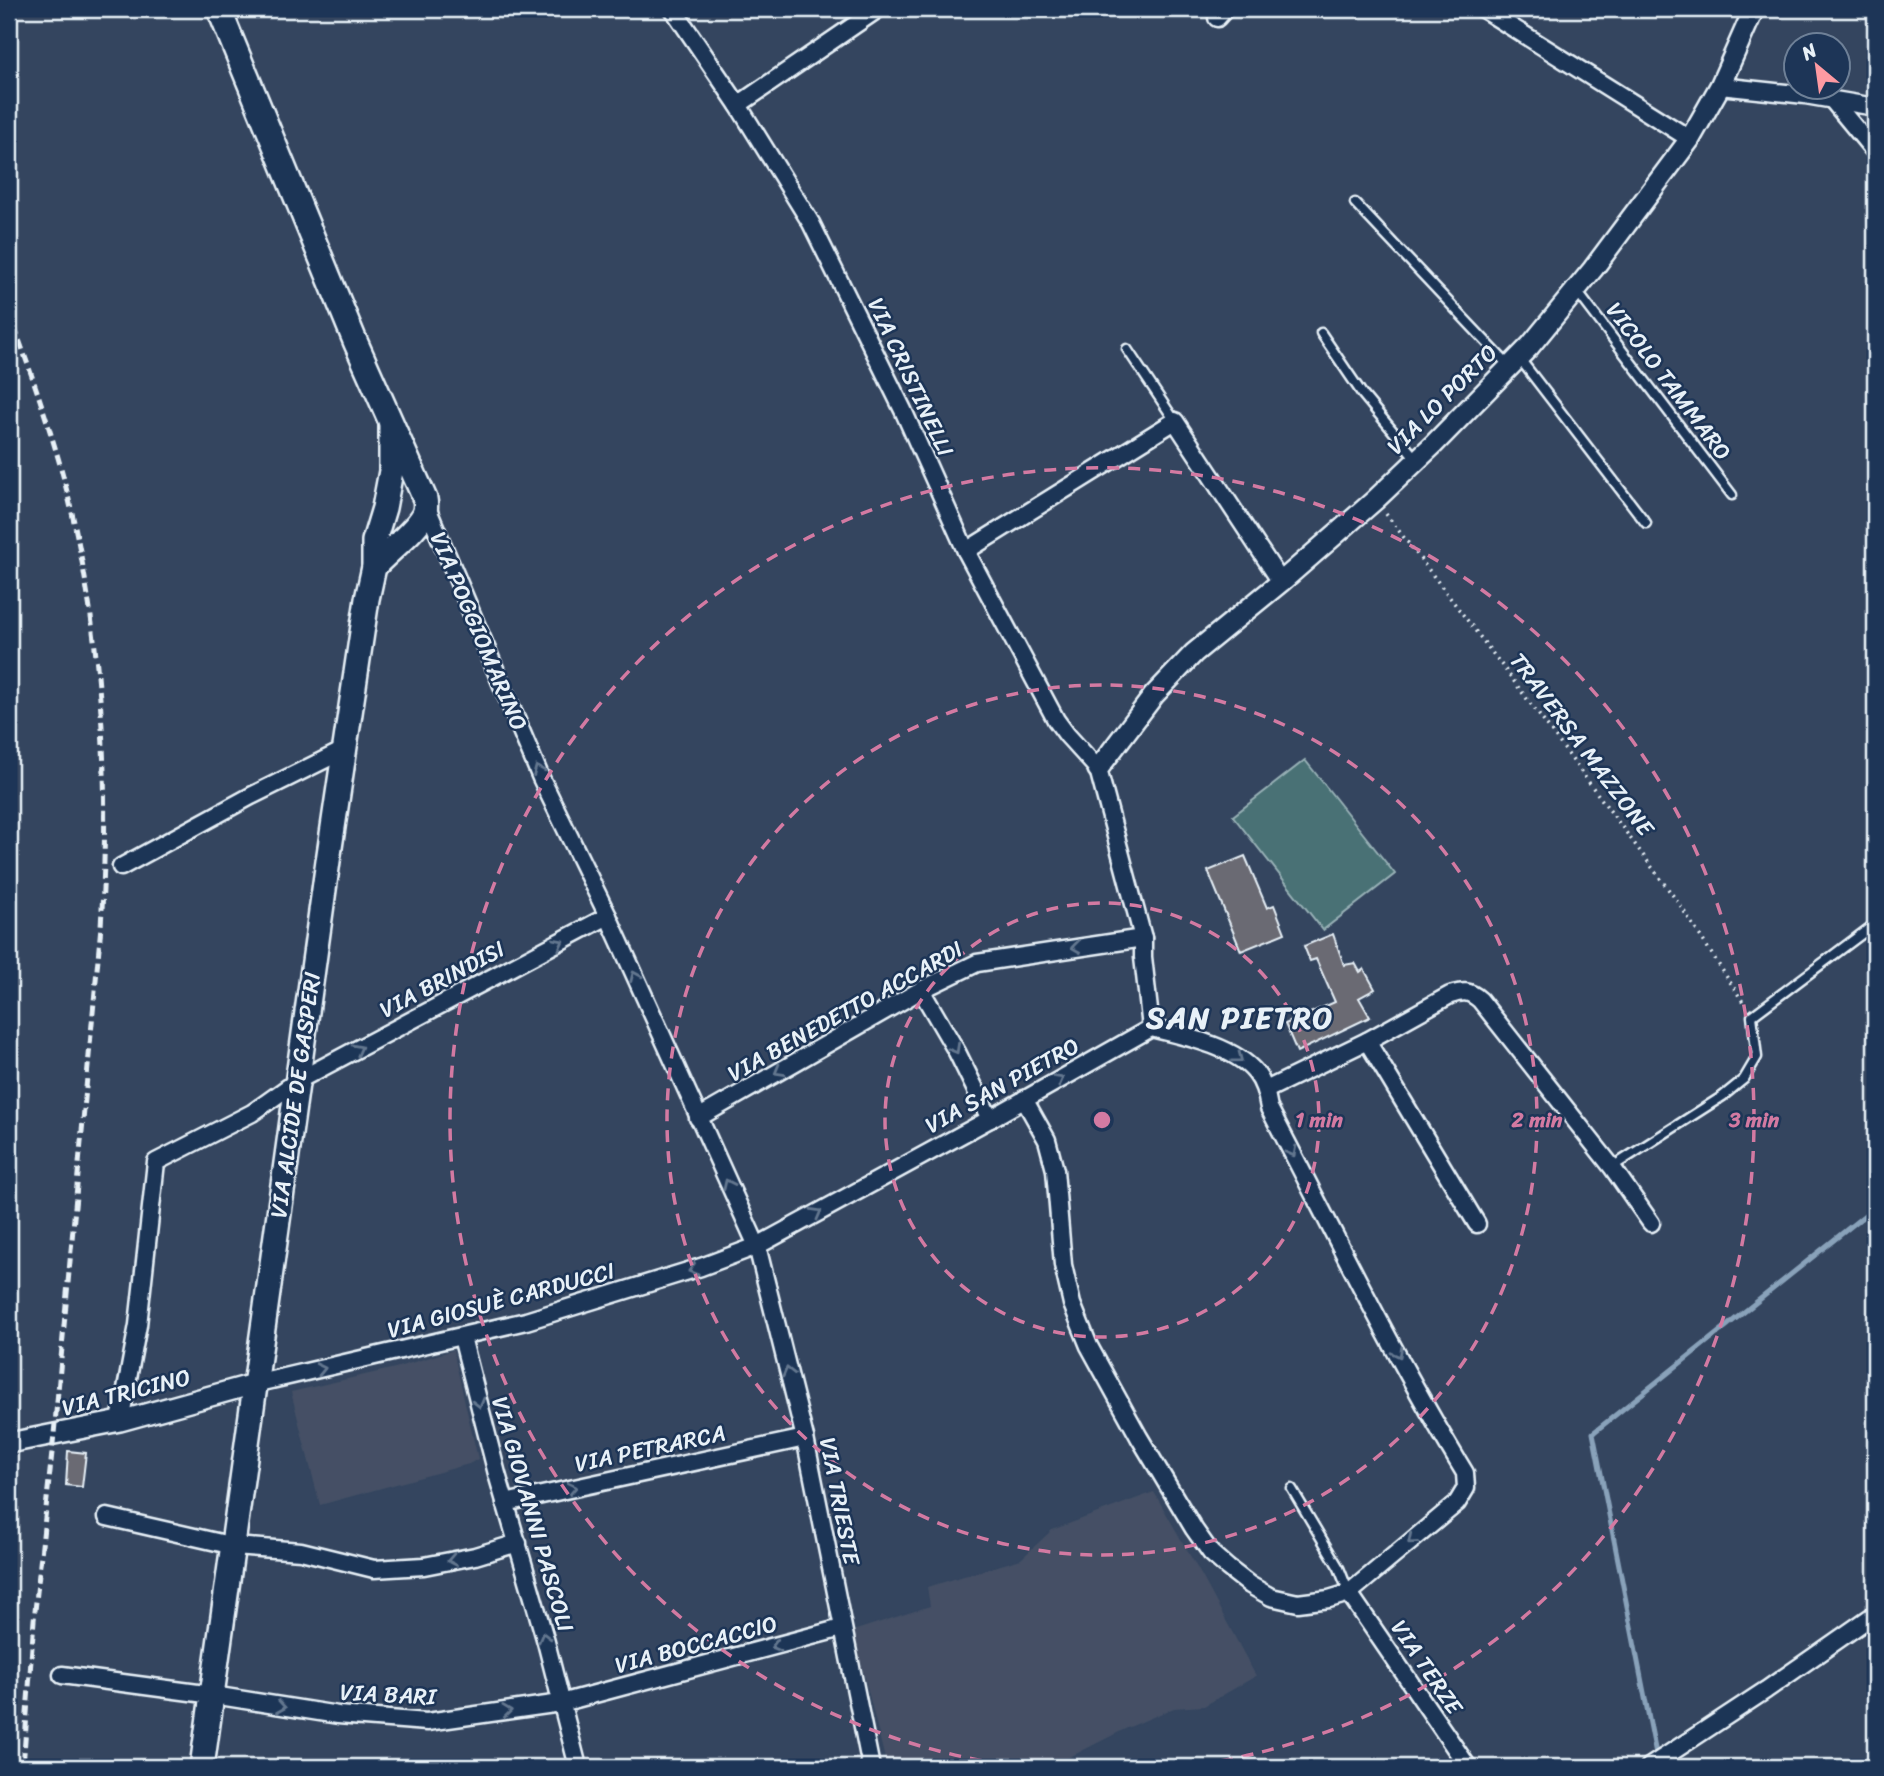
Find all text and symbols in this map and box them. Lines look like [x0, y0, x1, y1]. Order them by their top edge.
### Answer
north arrow [1783, 32, 1853, 102]
text: N [1794, 34, 1823, 70]
street label: VIA CRISTINELLI [856, 291, 965, 464]
street label: VICOLO TAMMARO [1595, 293, 1742, 470]
street label: VIA LO PORTO [1377, 334, 1508, 465]
street label: VIA POGGIOMARINO [418, 525, 539, 737]
street label: TRAVERSA MAZZONE [1498, 643, 1666, 846]
one-way arrow [532, 765, 546, 778]
street label: VIA BRINDISI [372, 929, 513, 1030]
street label: VIA BENEDETTO ACCARDI [720, 929, 971, 1093]
one-way arrow [552, 937, 564, 951]
one-way arrow [1070, 939, 1082, 954]
street label: VIA ALCIDE DE GASPERI [258, 969, 333, 1221]
one-way arrow [629, 971, 643, 984]
district label: SAN PIETRO [1145, 991, 1334, 1045]
street label: VIA SAN PIETRO [917, 1026, 1087, 1145]
one-way arrow [947, 1042, 960, 1055]
one-way arrow [351, 1044, 363, 1058]
one-way arrow [1230, 1050, 1242, 1063]
one-way arrow [774, 1063, 787, 1076]
one-way arrow [1052, 1075, 1064, 1088]
text: 1 min [1295, 1101, 1344, 1139]
text: 2 min [1511, 1101, 1563, 1139]
text: 3 min [1728, 1101, 1780, 1139]
centre of rings [1090, 1108, 1114, 1132]
one-way arrow [1284, 1145, 1298, 1157]
one-way arrow [722, 1179, 736, 1191]
one-way arrow [809, 1208, 822, 1221]
street label: VIA GIOSUÈ CARDUCCI [383, 1250, 620, 1351]
one-way arrow [687, 1261, 699, 1276]
one-way arrow [1390, 1346, 1403, 1359]
street label: VIA TRICINO [57, 1357, 195, 1428]
one-way arrow [315, 1363, 327, 1377]
one-way arrow [782, 1366, 796, 1378]
street label: VIA GIOVANNI PASCOLI [479, 1391, 586, 1637]
one-way arrow [471, 1397, 485, 1409]
street label: VIA PETRARCA [571, 1413, 729, 1484]
street label: VIA TRIESTE [807, 1434, 872, 1569]
one-way arrow [566, 1482, 578, 1497]
one-way arrow [1408, 1532, 1421, 1544]
one-way arrow [446, 1552, 458, 1567]
street label: VIA BOCCACCIO [610, 1603, 782, 1686]
street label: VIA TERZE [1379, 1611, 1474, 1724]
one-way arrow [538, 1631, 552, 1643]
one-way arrow [770, 1637, 782, 1652]
street label: VIA BARI [339, 1672, 439, 1718]
one-way arrow [275, 1699, 286, 1714]
one-way arrow [501, 1704, 512, 1719]

